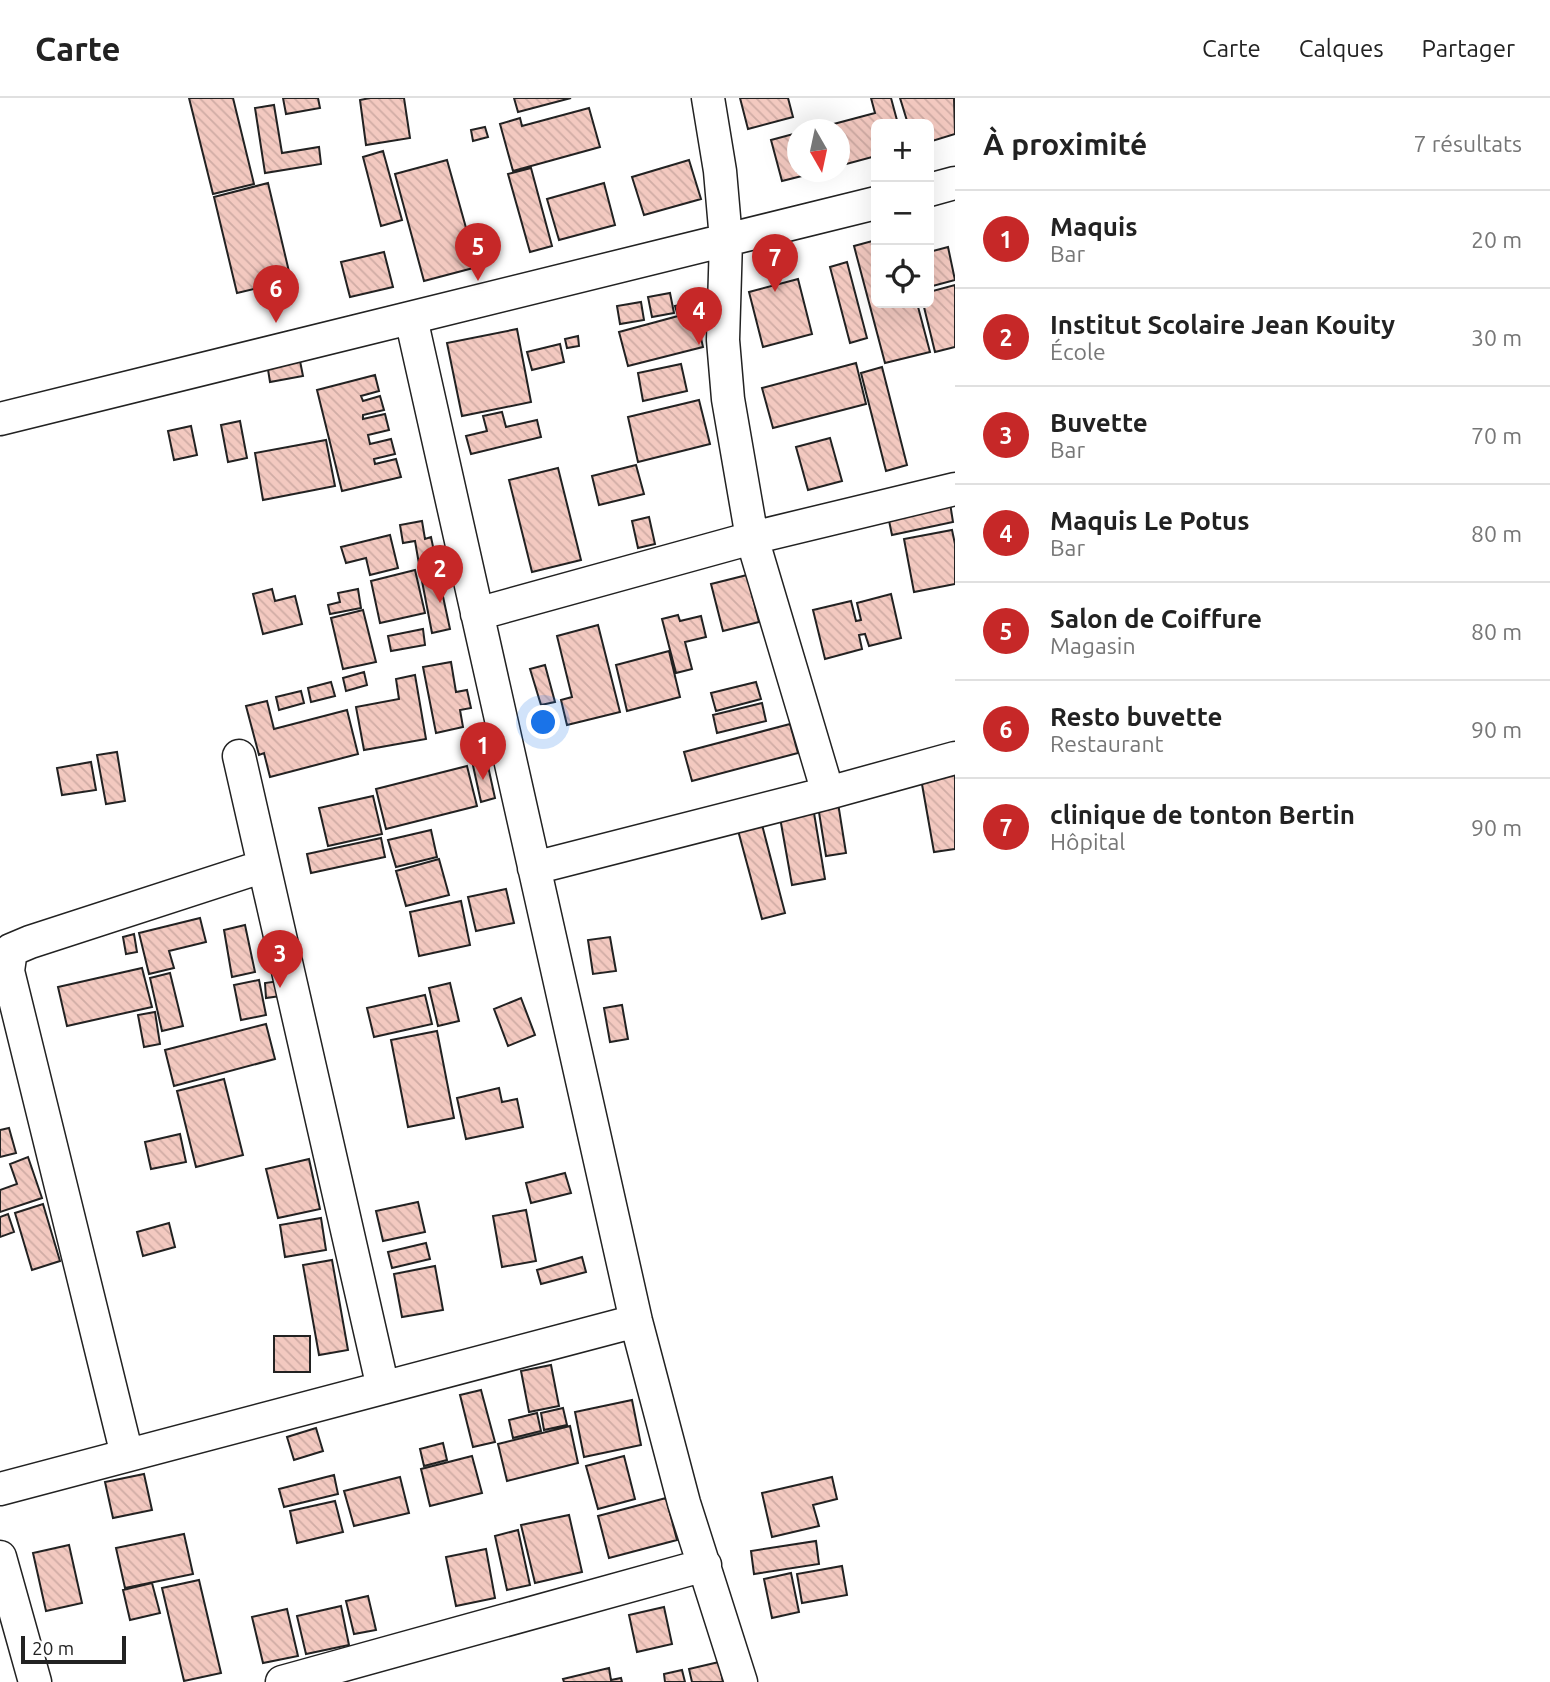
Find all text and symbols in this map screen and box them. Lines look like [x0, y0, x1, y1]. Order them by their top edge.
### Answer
text: Carte [35, 30, 121, 67]
text: Carte [1202, 35, 1261, 62]
text: Calques [1299, 35, 1384, 62]
text: Partager [1422, 35, 1515, 62]
north arrow [787, 119, 850, 182]
map controls [871, 119, 934, 308]
button: + [871, 119, 934, 182]
text: À proximité [983, 127, 1147, 161]
text: 7 résultats [1413, 131, 1522, 156]
button: − [871, 182, 934, 245]
text: Maquis [1050, 212, 1138, 241]
pin: 5 [455, 223, 501, 281]
text: 1 [1000, 227, 1012, 252]
text: 20 m [1471, 227, 1522, 252]
pin: 7 [752, 234, 798, 292]
text: Bar [1050, 241, 1085, 266]
button: locate [871, 245, 934, 308]
pin: 6 [253, 265, 299, 323]
pin: 4 [676, 287, 722, 345]
text: Institut Scolaire Jean Kouity [1050, 310, 1395, 339]
text: 2 [1000, 325, 1012, 350]
text: 30 m [1471, 325, 1522, 350]
text: École [1050, 339, 1106, 364]
text: Buvette [1050, 408, 1148, 437]
text: 3 [1000, 423, 1012, 448]
text: 70 m [1471, 423, 1522, 448]
text: Bar [1050, 437, 1085, 462]
text: Maquis Le Potus [1050, 506, 1250, 535]
text: 4 [1000, 521, 1012, 546]
text: 80 m [1471, 521, 1522, 546]
text: Bar [1050, 535, 1085, 560]
pin: 2 [417, 545, 463, 603]
text: Salon de Coiffure [1050, 604, 1262, 633]
text: 5 [1000, 619, 1012, 644]
text: 80 m [1471, 619, 1522, 644]
text: Magasin [1050, 633, 1136, 658]
text: Resto buvette [1050, 702, 1222, 731]
your location [526, 705, 560, 739]
text: 6 [1000, 717, 1012, 742]
text: 90 m [1471, 717, 1522, 742]
pin: 1 [460, 722, 506, 780]
text: Restaurant [1050, 731, 1164, 756]
text: clinique de tonton Bertin [1050, 800, 1355, 829]
text: 7 [1000, 815, 1012, 840]
text: 90 m [1471, 815, 1522, 840]
text: Hôpital [1050, 829, 1125, 854]
pin: 3 [257, 930, 303, 988]
scale bar [21, 1633, 126, 1665]
text: 20 m [32, 1637, 74, 1659]

